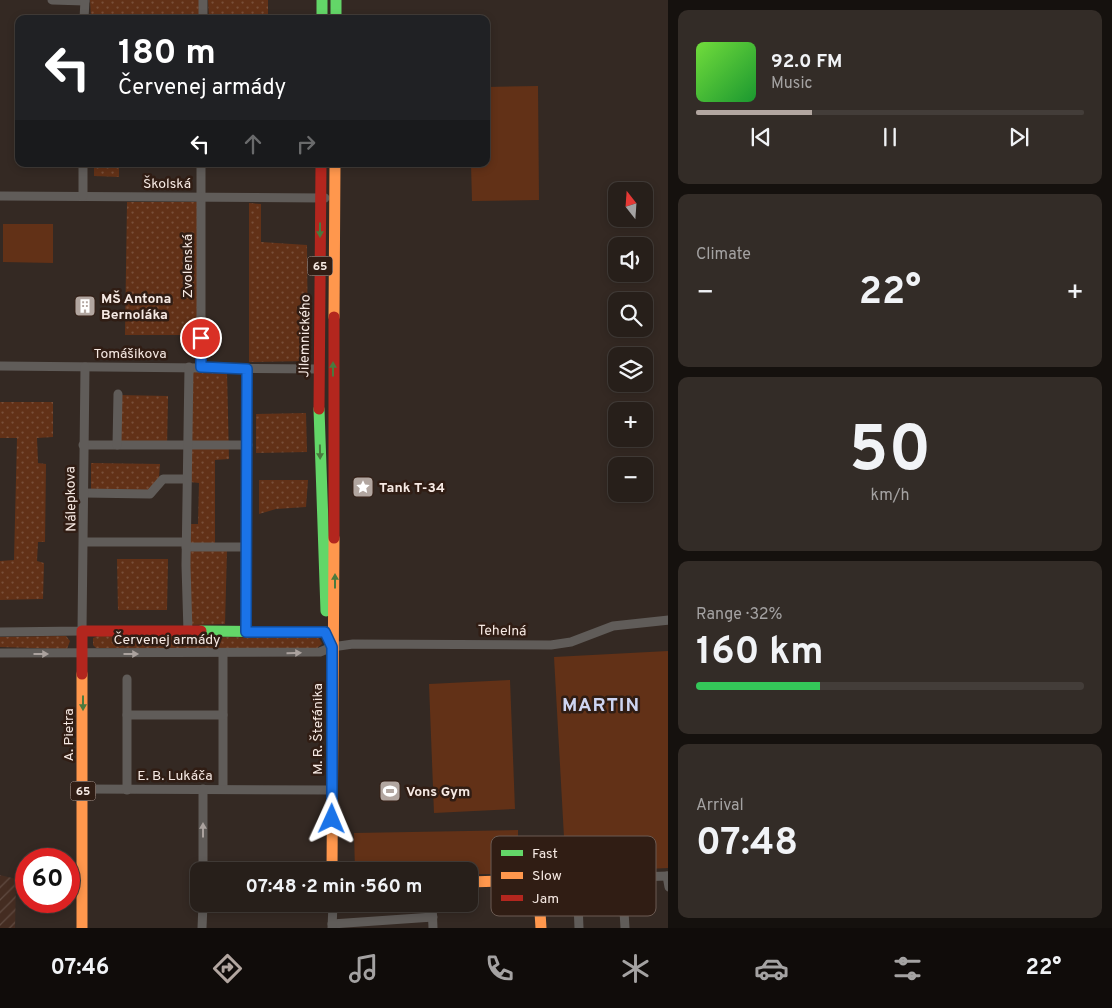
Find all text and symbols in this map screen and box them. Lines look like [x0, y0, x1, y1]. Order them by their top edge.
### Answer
text: 180 m [118, 32, 216, 76]
icon: left [35, 35, 100, 100]
text: 92.0 FM [771, 50, 842, 74]
text: Music [771, 74, 812, 94]
text: Červenej armády [118, 75, 286, 102]
icon: previous [747, 123, 775, 151]
icon: pause [876, 123, 904, 151]
icon: next [1005, 123, 1033, 151]
icon: left [186, 130, 214, 158]
icon: ahead [239, 130, 267, 158]
icon: right [292, 130, 320, 158]
street label: Školská [143, 175, 191, 193]
north arrow [608, 182, 652, 228]
map controls [608, 182, 653, 502]
one-way arrow [316, 222, 324, 238]
street label: Zvolenská [180, 234, 197, 298]
button: sound [608, 237, 653, 282]
text: Climate [696, 245, 751, 265]
road number: 65 [308, 256, 332, 276]
text: 22° [859, 269, 921, 318]
text: − [696, 276, 714, 312]
text: + [1066, 276, 1084, 312]
place label: MŠ Antona Bernoláka [101, 290, 171, 324]
button: search [608, 292, 653, 337]
building icon: MŠ Antona Bernoláka [73, 294, 97, 318]
street label: Jilemnického [296, 294, 315, 378]
pin [180, 317, 222, 359]
icon: arrive [187, 324, 215, 352]
street label: Tomášikova [94, 346, 167, 363]
button: layers [608, 347, 653, 392]
one-way arrow [329, 361, 337, 377]
button: + [608, 402, 653, 447]
text: 50 [849, 412, 931, 494]
one-way arrow [316, 445, 324, 461]
button: − [608, 457, 653, 502]
street label: Nálepkova [62, 466, 81, 532]
place icon: Tank T-34 [351, 475, 375, 499]
place label: Tank T-34 [379, 480, 445, 497]
text: km/h [871, 486, 909, 506]
one-way arrow [331, 572, 339, 588]
text: Range · 32% [696, 605, 782, 625]
street label: Tehelná [477, 623, 527, 640]
text: 160 km [696, 629, 824, 678]
street label: Červenej armády [113, 631, 221, 649]
one-way arrow [286, 649, 302, 657]
one-way arrow [34, 650, 50, 658]
one-way arrow [124, 650, 140, 658]
street label: M. R. Štefánika [309, 683, 327, 775]
district label: MARTIN [562, 694, 640, 718]
one-way arrow [79, 695, 87, 711]
street label: A. Pietra [61, 709, 78, 761]
street label: E. B. Lukáča [137, 768, 213, 785]
sports icon: Vons Gym [378, 779, 402, 803]
road number: 65 [70, 781, 96, 800]
place label: Vons Gym [406, 784, 470, 801]
position arrow [305, 792, 357, 844]
text: Arrival [696, 796, 744, 816]
text: 07:48 [696, 820, 798, 869]
one-way arrow [199, 822, 207, 838]
legend [491, 836, 656, 916]
text: Fast [532, 846, 558, 863]
speed limit sign: 60 [15, 848, 80, 913]
text: Slow [532, 868, 562, 885]
text: 07:48 · 2 min · 560 m [246, 875, 422, 899]
text: Jam [532, 891, 559, 908]
icon: directions [210, 951, 245, 986]
icon: music [346, 951, 381, 986]
icon: phone [482, 951, 517, 986]
icon: climate [618, 951, 653, 986]
icon: car [754, 951, 789, 986]
icon: filters [890, 951, 925, 986]
text: 07:46 [50, 955, 109, 982]
text: 22° [1025, 955, 1062, 982]

